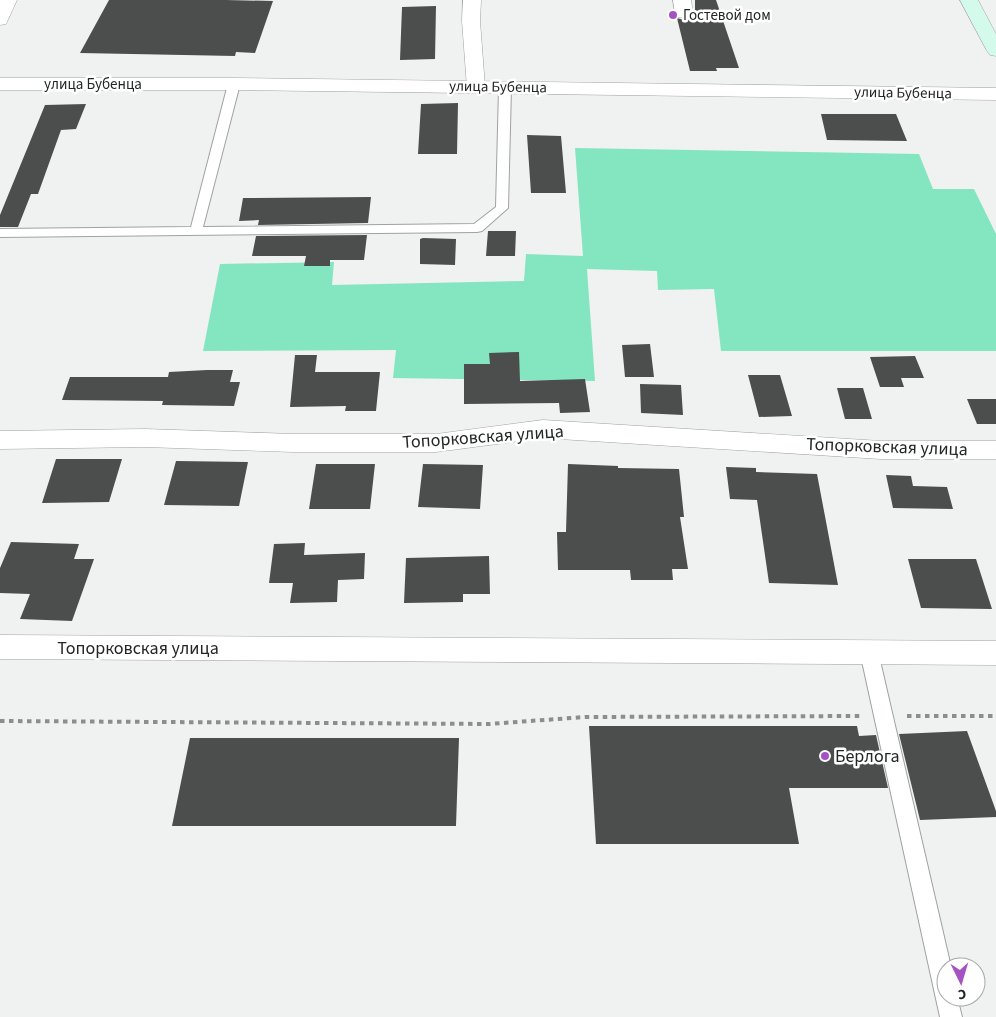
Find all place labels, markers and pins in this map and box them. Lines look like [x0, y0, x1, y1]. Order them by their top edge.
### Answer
place label: Гостевой дом [683, 5, 771, 26]
marker: Гостевой дом [667, 9, 679, 21]
place label: Берлога [835, 744, 900, 769]
marker: Берлога [819, 750, 831, 762]

